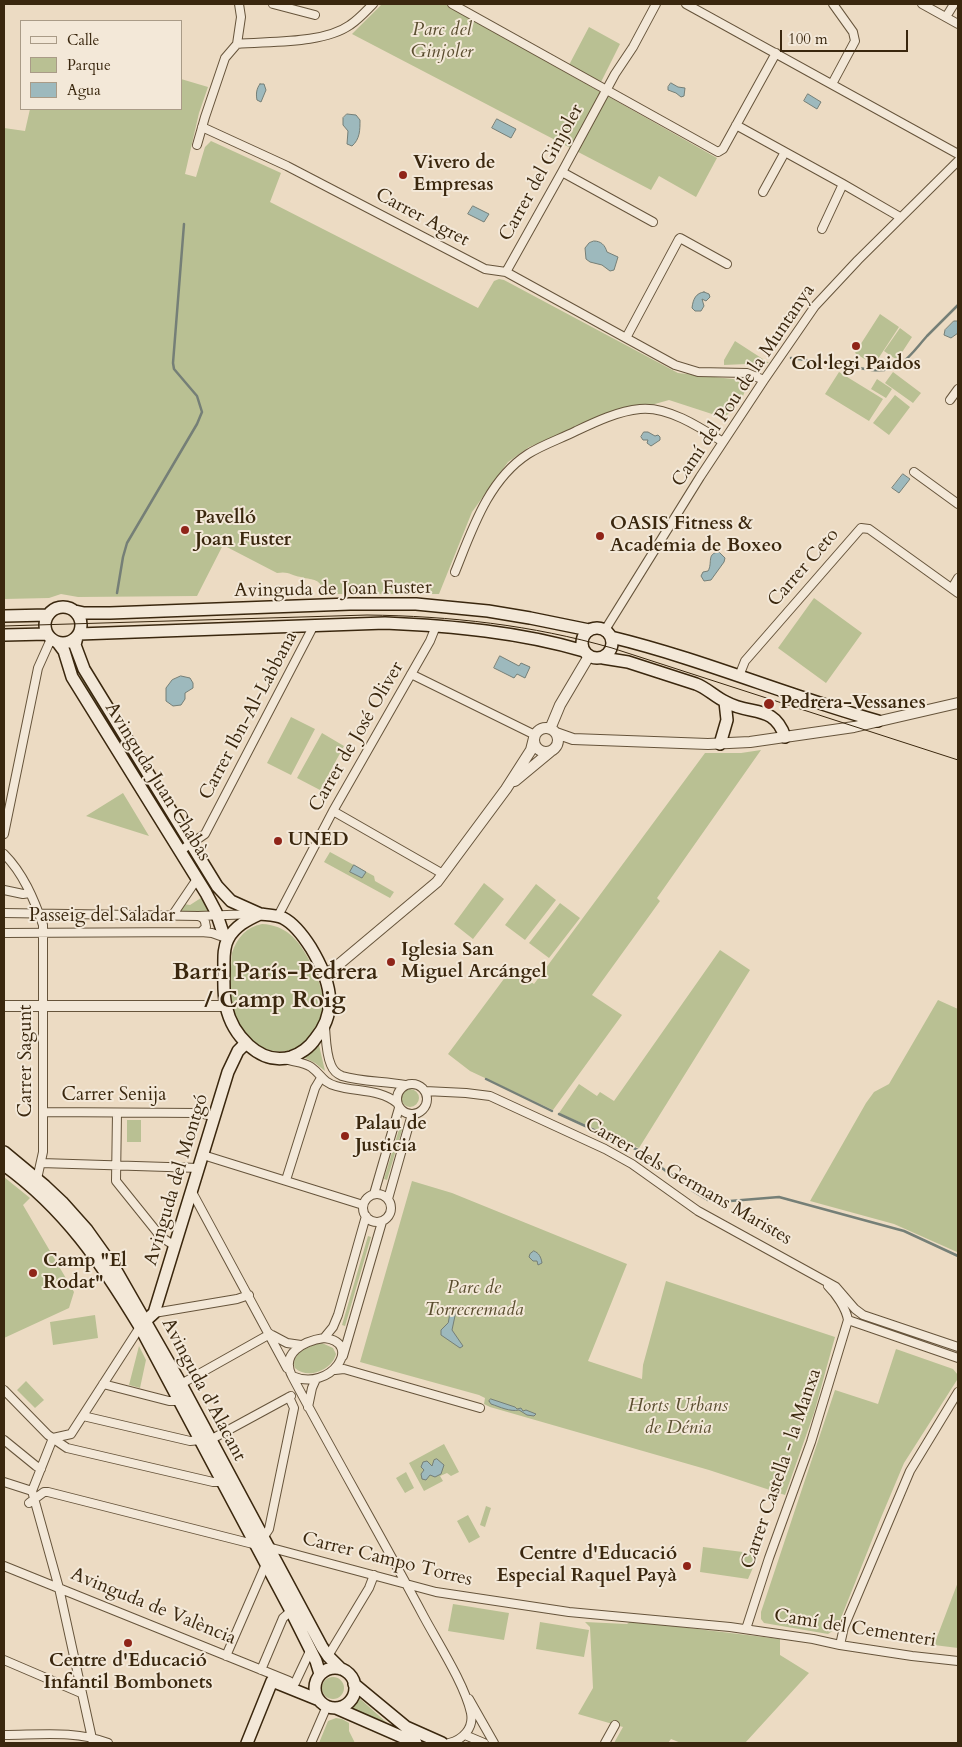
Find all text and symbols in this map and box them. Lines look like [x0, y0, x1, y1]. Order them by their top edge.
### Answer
legend [20, 20, 182, 110]
park label: Parc del Ginjoler [411, 20, 473, 64]
scale bar [782, 20, 910, 52]
text: 100 m [788, 29, 828, 49]
text: Calle [67, 30, 99, 50]
text: Parque [67, 55, 111, 75]
text: Agua [67, 80, 101, 100]
street label: Carrer del Ginjoler [495, 101, 589, 245]
place label: Vivero de Empresas [413, 153, 495, 197]
marker: Vivero de Empresas [397, 169, 409, 181]
street label: Carrer Agret [371, 184, 473, 252]
street label: Camí del Pou de la Muntanya [668, 280, 820, 492]
marker: Col·legi Paidos [850, 340, 862, 352]
place label: Col·legi Paidos [791, 354, 921, 376]
place label: Pavelló Joan Fuster [195, 508, 291, 552]
place label: OASIS Fitness & Academia de Boxeo [610, 514, 782, 558]
marker: Pavelló Joan Fuster [179, 524, 191, 536]
street label: Carrer Ceto [764, 524, 844, 612]
marker: OASIS Fitness & Academia de Boxeo [594, 530, 606, 542]
street label: Avinguda de Joan Fuster [234, 577, 432, 603]
street label: Carrer Ibn-Al-Labbana [195, 628, 303, 804]
street label: Carrer de José Oliver [305, 658, 409, 816]
place label: Pedrera-Vessanes [780, 693, 926, 715]
marker: Pedrera-Vessanes [762, 697, 776, 711]
street label: Avinguda Juan Chabàs [99, 699, 215, 865]
place label: UNED [288, 830, 348, 852]
marker: UNED [272, 835, 284, 847]
street label: Passeig del Saladar [29, 906, 175, 928]
place label: Iglesia San Miguel Arcángel [401, 940, 547, 984]
marker: Iglesia San Miguel Arcángel [385, 956, 397, 968]
district label: Barri París-Pedrera / Camp Roig [172, 959, 378, 1015]
street label: Carrer Sagunt [16, 1005, 38, 1117]
street label: Carrer Senija [61, 1085, 167, 1107]
street label: Avinguda del Montgó [140, 1091, 214, 1269]
street label: Carrer dels Germans Maristes [580, 1113, 796, 1251]
place label: Palau de Justicia [355, 1114, 427, 1158]
marker: Palau de Justicia [339, 1130, 351, 1142]
place label: Camp "El Rodat" [43, 1251, 127, 1295]
marker: Camp "El Rodat" [27, 1267, 39, 1279]
park label: Parc de Torrecremada [424, 1278, 524, 1322]
street label: Avinguda d'Alacant [156, 1315, 250, 1465]
street label: Carrer Castella - la Manxa [737, 1366, 827, 1572]
park label: Horts Urbans de Dénia [628, 1396, 728, 1440]
street label: Carrer Campo Torres [300, 1528, 474, 1592]
place label: Centre d'Educació Especial Raquel Payà [497, 1544, 677, 1588]
marker: Centre d'Educació Especial Raquel Payà [681, 1560, 693, 1572]
street label: Avinguda de València [67, 1563, 239, 1651]
street label: Camí del Cementeri [772, 1605, 938, 1653]
marker: Centre d'Educació Infantil Bombonets [122, 1637, 134, 1649]
place label: Centre d'Educació Infantil Bombonets [43, 1651, 213, 1695]

